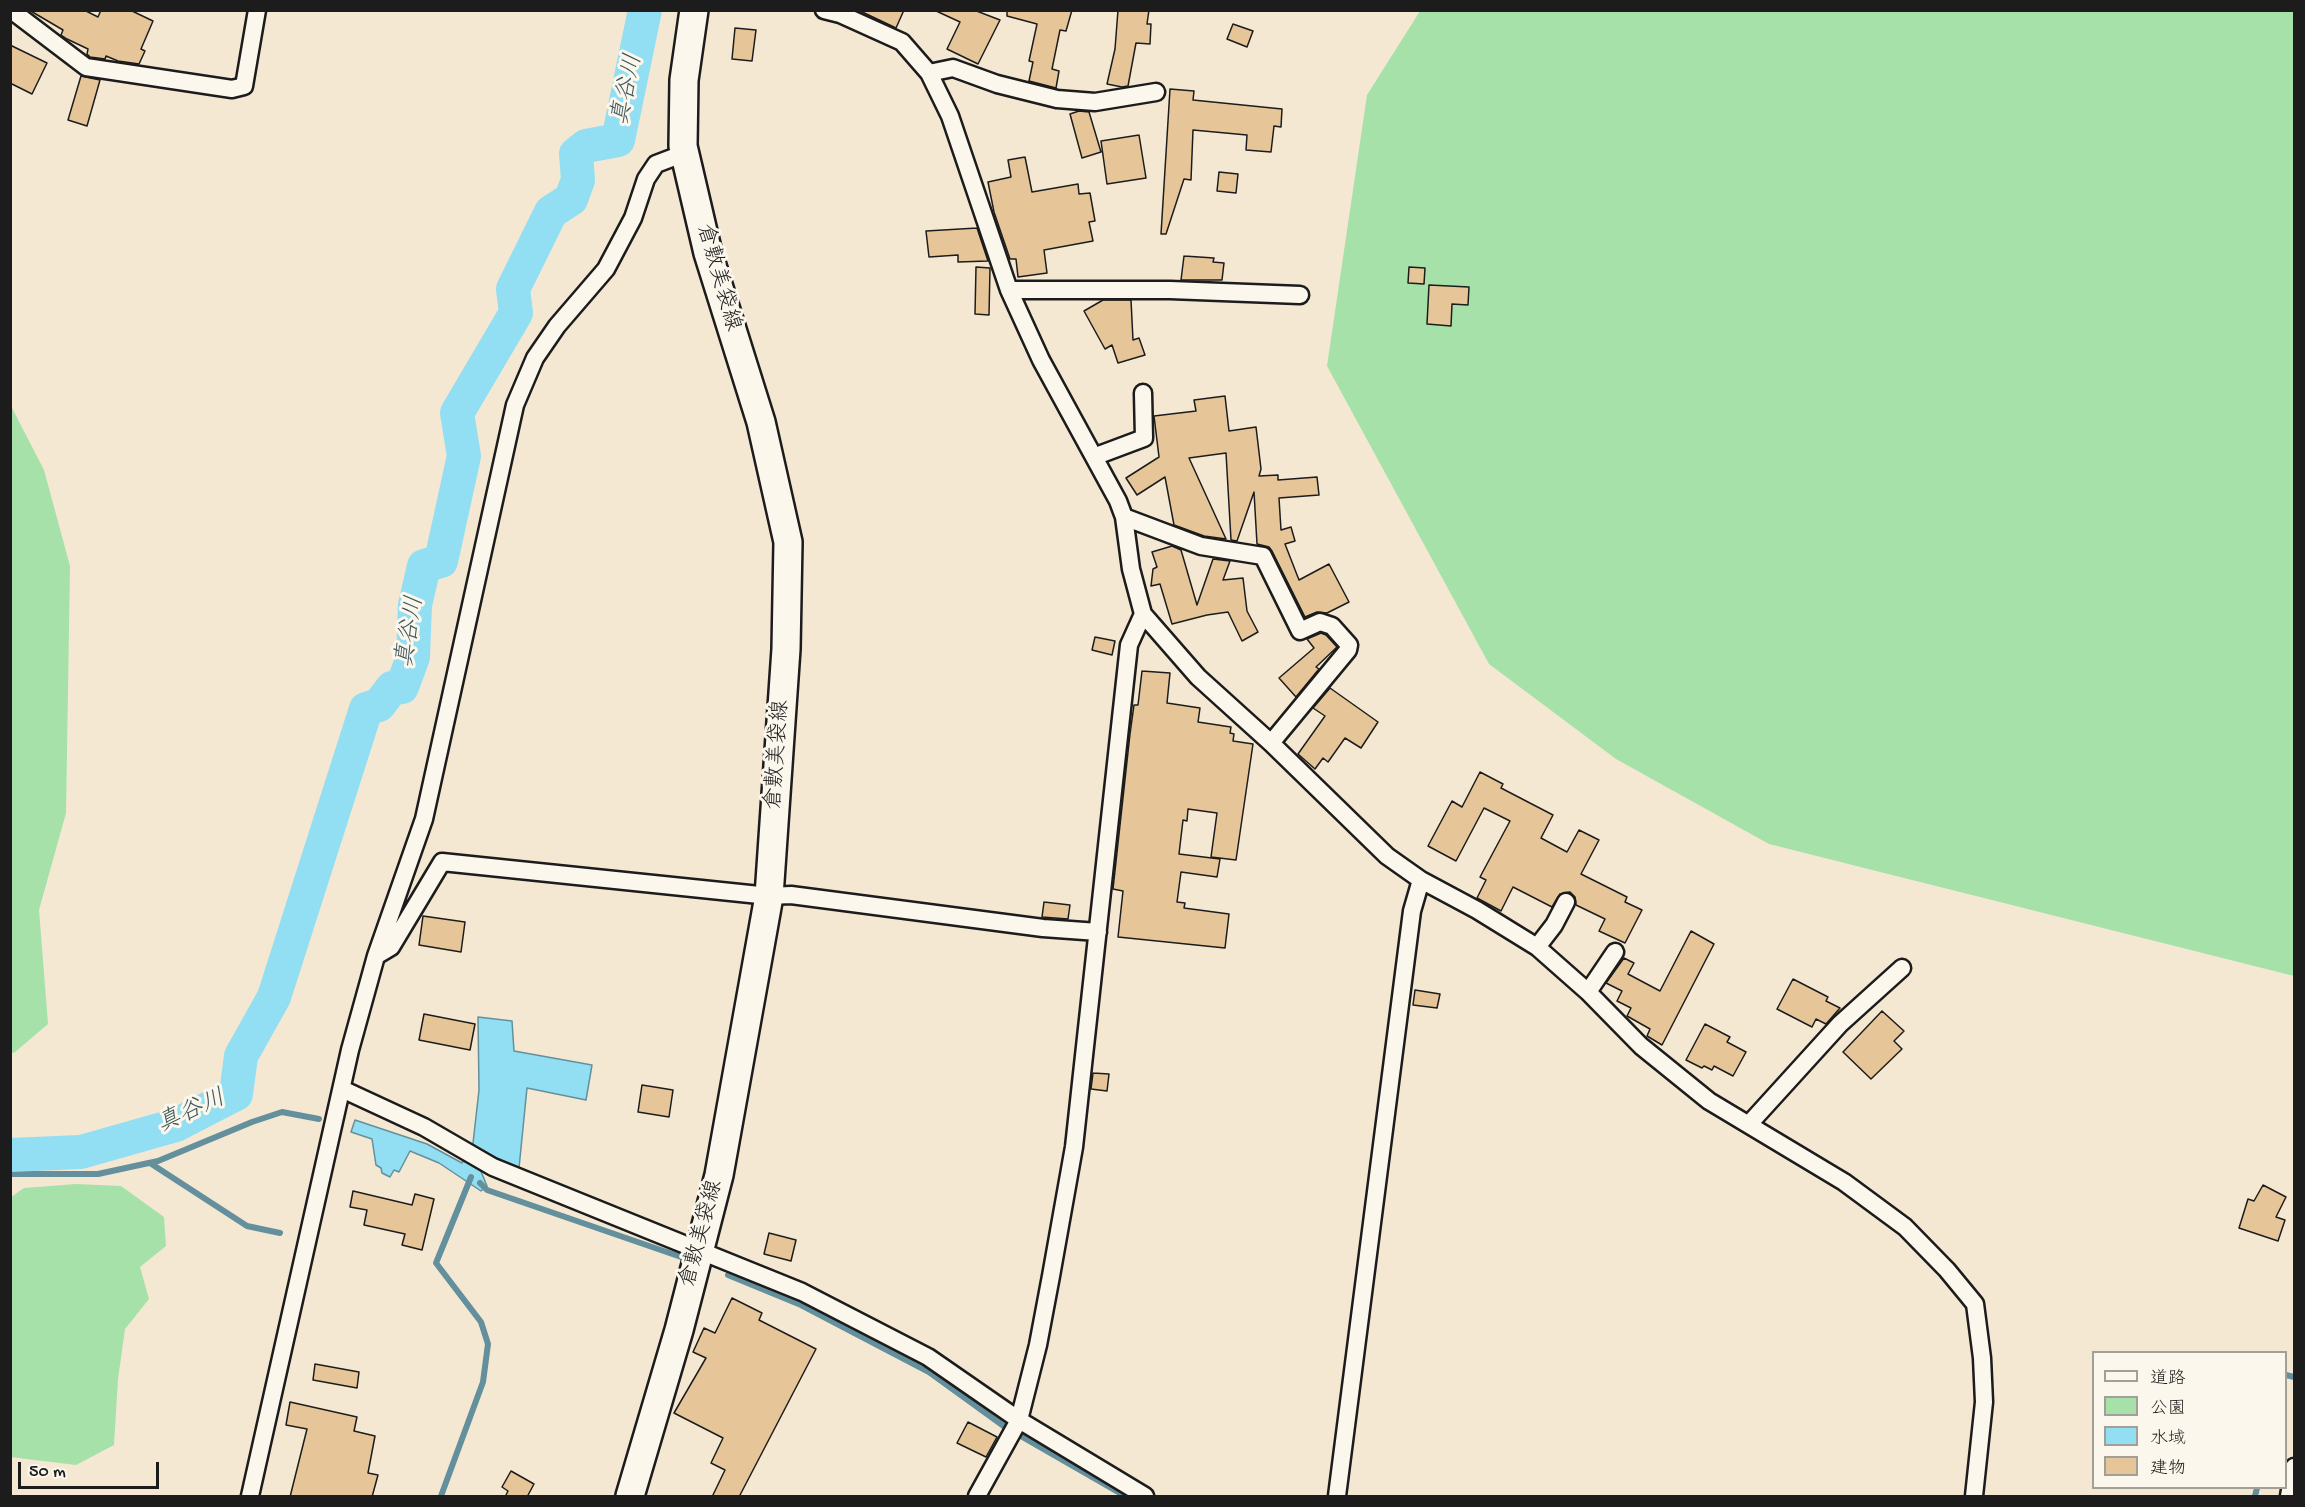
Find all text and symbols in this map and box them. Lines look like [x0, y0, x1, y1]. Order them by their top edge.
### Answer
water label: 真谷川 [607, 52, 651, 128]
street label: 倉敷美袋線 [689, 221, 745, 335]
water label: 真谷川 [392, 594, 432, 670]
street label: 倉敷美袋線 [762, 699, 796, 811]
water label: 真谷川 [153, 1085, 231, 1141]
street label: 倉敷美袋線 [676, 1177, 730, 1291]
legend [2092, 1351, 2287, 1489]
text: 道路 [2150, 1369, 2186, 1390]
text: 公園 [2150, 1399, 2186, 1420]
text: 水域 [2150, 1429, 2186, 1450]
scale bar [21, 1450, 162, 1488]
text: 建物 [2150, 1459, 2186, 1480]
text: 50 m [29, 1462, 66, 1483]

